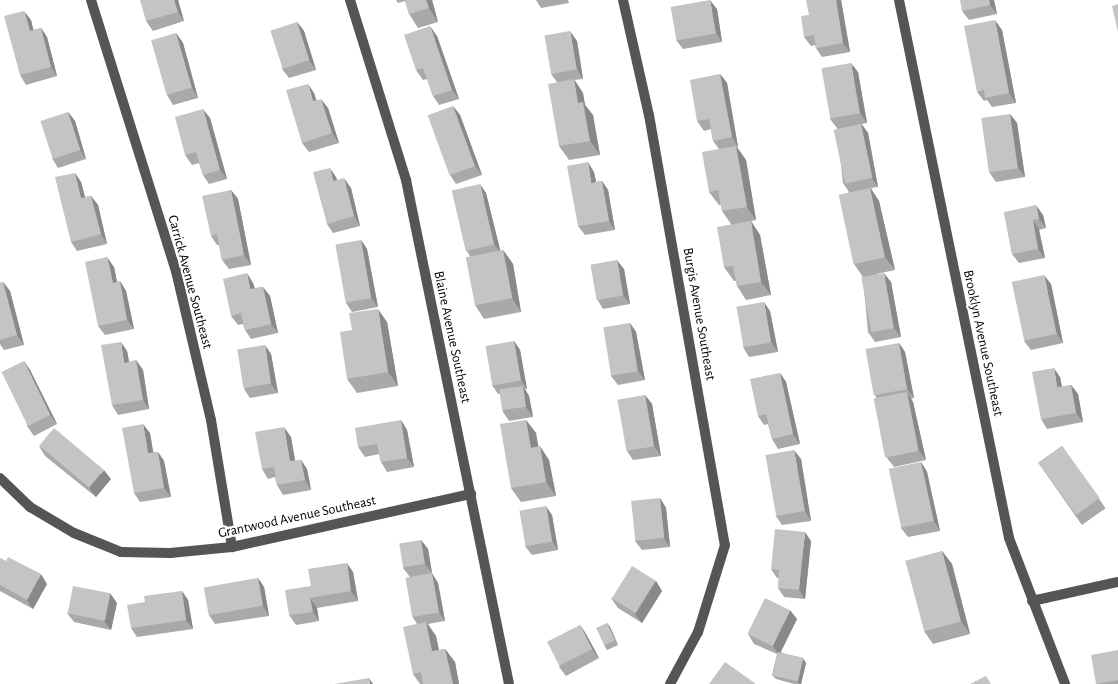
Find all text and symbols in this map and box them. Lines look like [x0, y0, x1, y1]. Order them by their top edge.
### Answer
street label: Carrick Avenue Southeast [164, 213, 216, 351]
street label: Burgis Avenue Southeast [679, 246, 719, 382]
street label: Blaine Avenue Southeast [430, 269, 474, 405]
street label: Brooklyn Avenue Southeast [959, 269, 1007, 417]
street label: Grantwood Avenue Southeast [217, 492, 377, 542]

